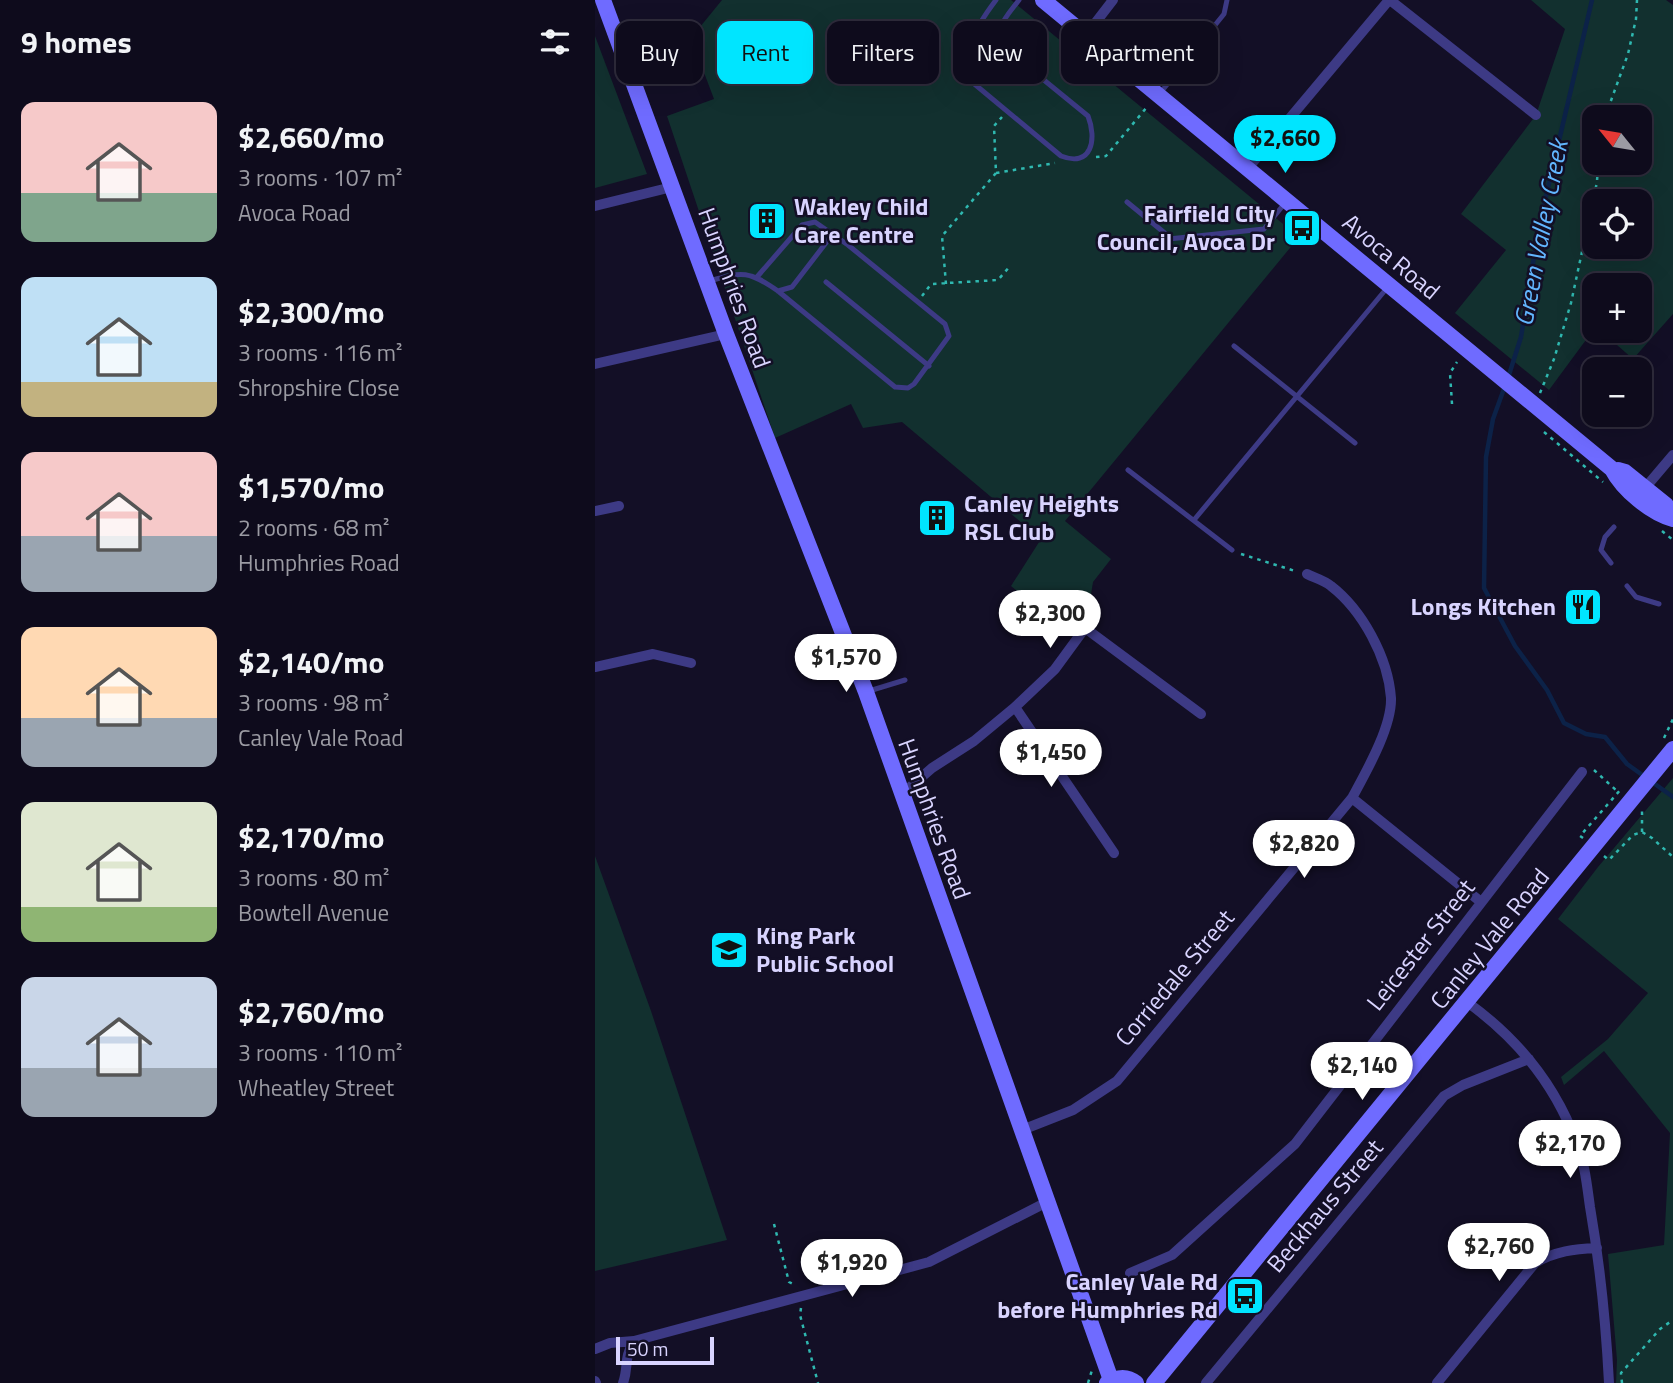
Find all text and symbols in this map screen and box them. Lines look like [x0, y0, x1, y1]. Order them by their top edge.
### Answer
text: 9 homes [21, 19, 132, 65]
chip: Buy [616, 21, 703, 84]
chip: Rent [717, 21, 813, 84]
chip: Filters [827, 21, 939, 84]
chip: New [953, 21, 1047, 84]
chip: Apartment [1061, 21, 1218, 84]
icon: filters [536, 23, 574, 61]
north arrow [1582, 105, 1652, 175]
map controls [1582, 105, 1652, 427]
text: $2,660/mo [238, 114, 384, 160]
pin: $2,660 [1228, 116, 1342, 175]
text: $2,660 [1250, 120, 1320, 155]
icon: home [77, 130, 161, 214]
water label: Green Valley Creek [1503, 133, 1578, 329]
text: 3 rooms · 107 m² [238, 160, 402, 195]
place label: Wakley Child Care Centre [794, 188, 929, 252]
button: locate [1582, 189, 1652, 259]
text: Avoca Road [238, 195, 351, 230]
place label: Fairfield City Council, Avoca Dr [1097, 195, 1275, 259]
building icon: Wakley Child Care Centre [746, 200, 788, 242]
street label: Humphries Road [689, 202, 781, 373]
street label: Avoca Road [1335, 205, 1448, 308]
bus stop icon: Fairfield City Council, Avoca Dr [1281, 207, 1323, 249]
button: + [1582, 273, 1652, 343]
text: $2,300/mo [238, 289, 384, 335]
icon: home [77, 305, 161, 389]
text: 3 rooms · 116 m² [238, 335, 402, 370]
button: − [1582, 357, 1652, 427]
text: Shropshire Close [238, 370, 400, 405]
text: $1,570/mo [238, 464, 384, 510]
icon: home [77, 480, 161, 564]
place label: Canley Heights RSL Club [964, 485, 1119, 549]
building icon: Canley Heights RSL Club [916, 497, 958, 539]
text: 2 rooms · 68 m² [238, 510, 389, 545]
text: Humphries Road [238, 545, 400, 580]
restaurant icon: Longs Kitchen [1562, 586, 1604, 628]
place label: Longs Kitchen [1411, 588, 1556, 624]
pin: $2,300 [993, 590, 1107, 650]
text: $2,300 [1015, 595, 1085, 630]
pin: $1,570 [789, 634, 903, 694]
text: $2,140/mo [238, 639, 384, 685]
text: $1,570 [811, 639, 881, 674]
icon: home [77, 655, 161, 739]
text: 3 rooms · 98 m² [238, 685, 389, 720]
text: Canley Vale Road [238, 720, 403, 755]
pin: $1,450 [994, 730, 1108, 789]
street label: Humphries Road [889, 733, 981, 904]
text: $1,450 [1016, 734, 1086, 769]
text: $2,170/mo [238, 814, 384, 860]
pin: $2,820 [1247, 820, 1361, 880]
text: $2,820 [1269, 825, 1339, 860]
icon: home [77, 830, 161, 914]
text: 3 rooms · 80 m² [238, 860, 389, 895]
street label: Canley Vale Road [1421, 860, 1558, 1017]
street label: Leicester Street [1357, 870, 1483, 1018]
text: Bowtell Avenue [238, 895, 389, 930]
street label: Corriedale Street [1106, 901, 1243, 1054]
place label: King Park Public School [756, 917, 894, 981]
school or university icon: King Park Public School [708, 929, 750, 971]
text: $2,760/mo [238, 989, 384, 1035]
icon: home [77, 1005, 161, 1089]
text: 3 rooms · 110 m² [238, 1035, 402, 1070]
pin: $2,140 [1305, 1042, 1419, 1102]
text: $2,140 [1327, 1047, 1397, 1082]
text: Wheatley Street [238, 1070, 394, 1105]
pin: $2,170 [1513, 1120, 1627, 1180]
text: $2,170 [1535, 1125, 1605, 1160]
street label: Beckhaus Street [1257, 1130, 1391, 1280]
pin: $2,760 [1442, 1224, 1556, 1283]
text: $2,760 [1464, 1228, 1534, 1263]
pin: $1,920 [795, 1240, 909, 1299]
text: $1,920 [817, 1244, 887, 1279]
place label: Canley Vale Rd before Humphries Rd [997, 1263, 1218, 1327]
bus stop icon: Canley Vale Rd before Humphries Rd [1224, 1275, 1266, 1317]
scale bar [616, 1334, 714, 1366]
text: 50 m [627, 1334, 668, 1363]

